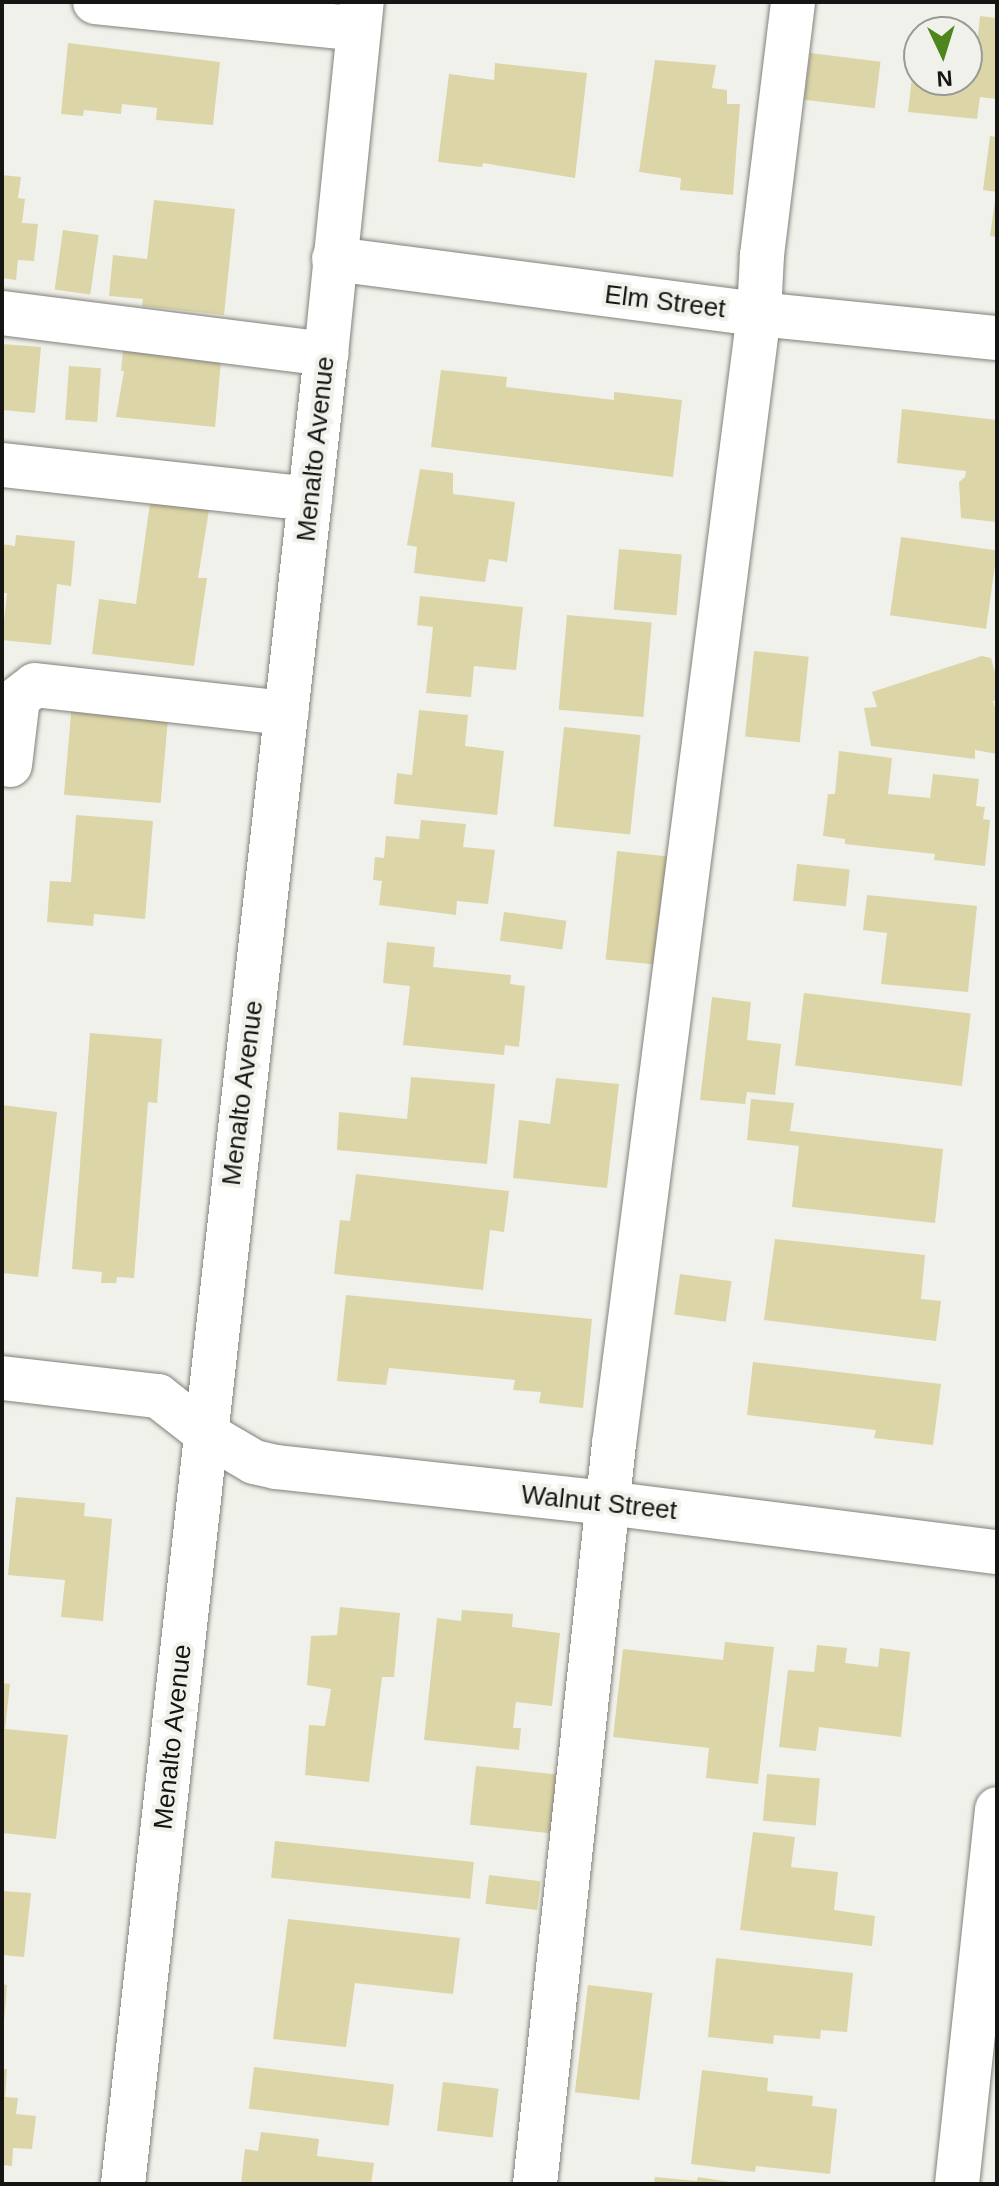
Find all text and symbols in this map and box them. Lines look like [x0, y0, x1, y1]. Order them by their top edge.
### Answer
north arrow [903, 16, 983, 96]
text: N [936, 65, 953, 91]
street label: Elm Street [603, 279, 727, 325]
street label: Menalto Avenue [291, 354, 341, 544]
street label: Menalto Avenue [216, 998, 270, 1188]
street label: Walnut Street [520, 1479, 678, 1527]
street label: Menalto Avenue [148, 1642, 198, 1832]

